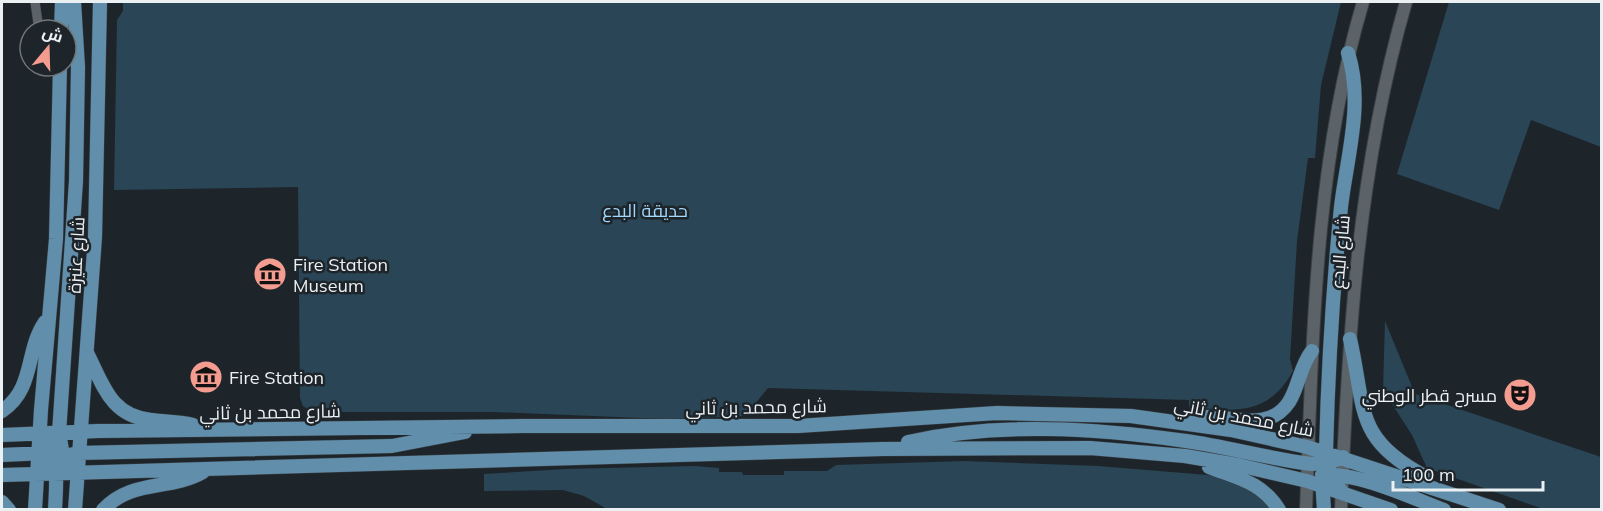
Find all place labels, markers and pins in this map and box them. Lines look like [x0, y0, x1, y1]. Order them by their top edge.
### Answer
place label: Fire Station Museum [293, 253, 388, 297]
museum icon: Fire Station Museum [252, 256, 288, 292]
museum icon: Fire Station [188, 359, 224, 395]
place label: Fire Station [229, 366, 324, 389]
theatre icon: مسرح قطر الوطني [1502, 377, 1538, 413]
place label: مسرح قطر الوطني [1362, 384, 1497, 410]

